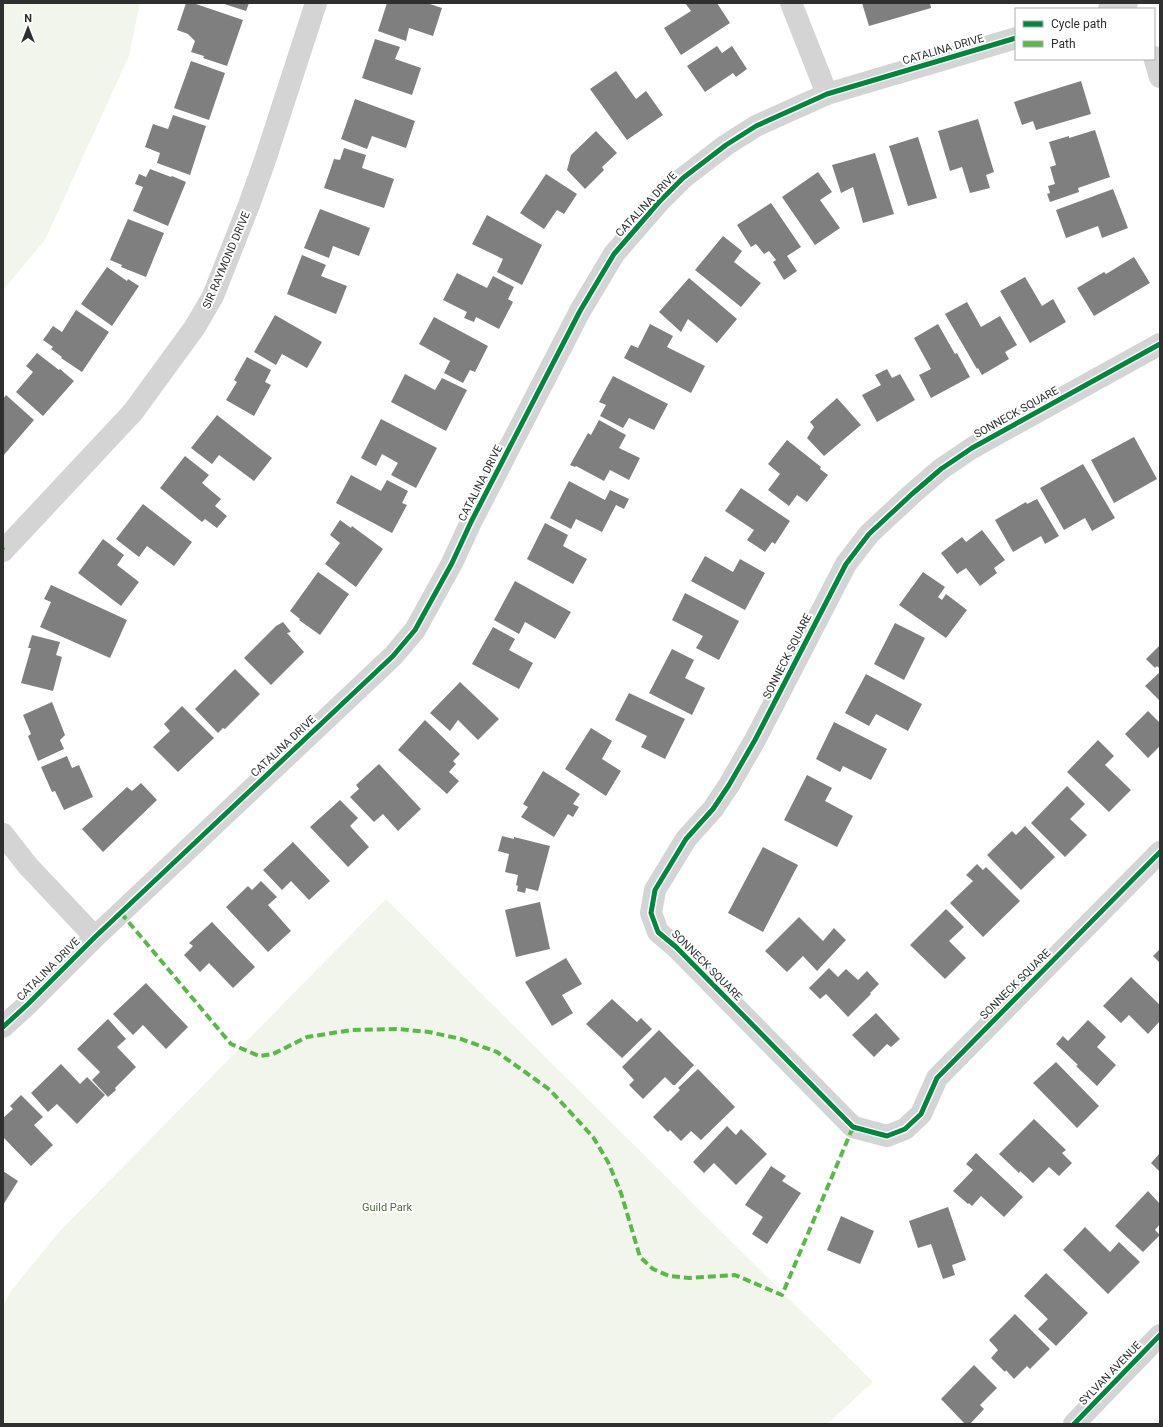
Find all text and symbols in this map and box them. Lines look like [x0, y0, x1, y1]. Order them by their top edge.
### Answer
north arrow [8, 8, 48, 48]
legend [1015, 8, 1155, 60]
text: N [24, 12, 32, 25]
text: Cycle path [1051, 17, 1107, 31]
street label: CATALINA DRIVE [901, 32, 985, 67]
text: Path [1051, 37, 1076, 51]
street label: CATALINA DRIVE [613, 169, 680, 239]
street label: SIR RAYMOND DRIVE [200, 210, 253, 311]
street label: SONNECK SQUARE [972, 384, 1061, 441]
street label: CATALINA DRIVE [456, 443, 505, 524]
street label: SONNECK SQUARE [760, 611, 815, 701]
street label: CATALINA DRIVE [248, 713, 318, 780]
street label: SONNECK SQUARE [669, 927, 745, 1003]
street label: CATALINA DRIVE [14, 935, 83, 1004]
street label: SONNECK SQUARE [977, 946, 1053, 1022]
park label: Guild Park [362, 1201, 412, 1214]
street label: SYLVAN AVENUE [1077, 1339, 1144, 1408]

